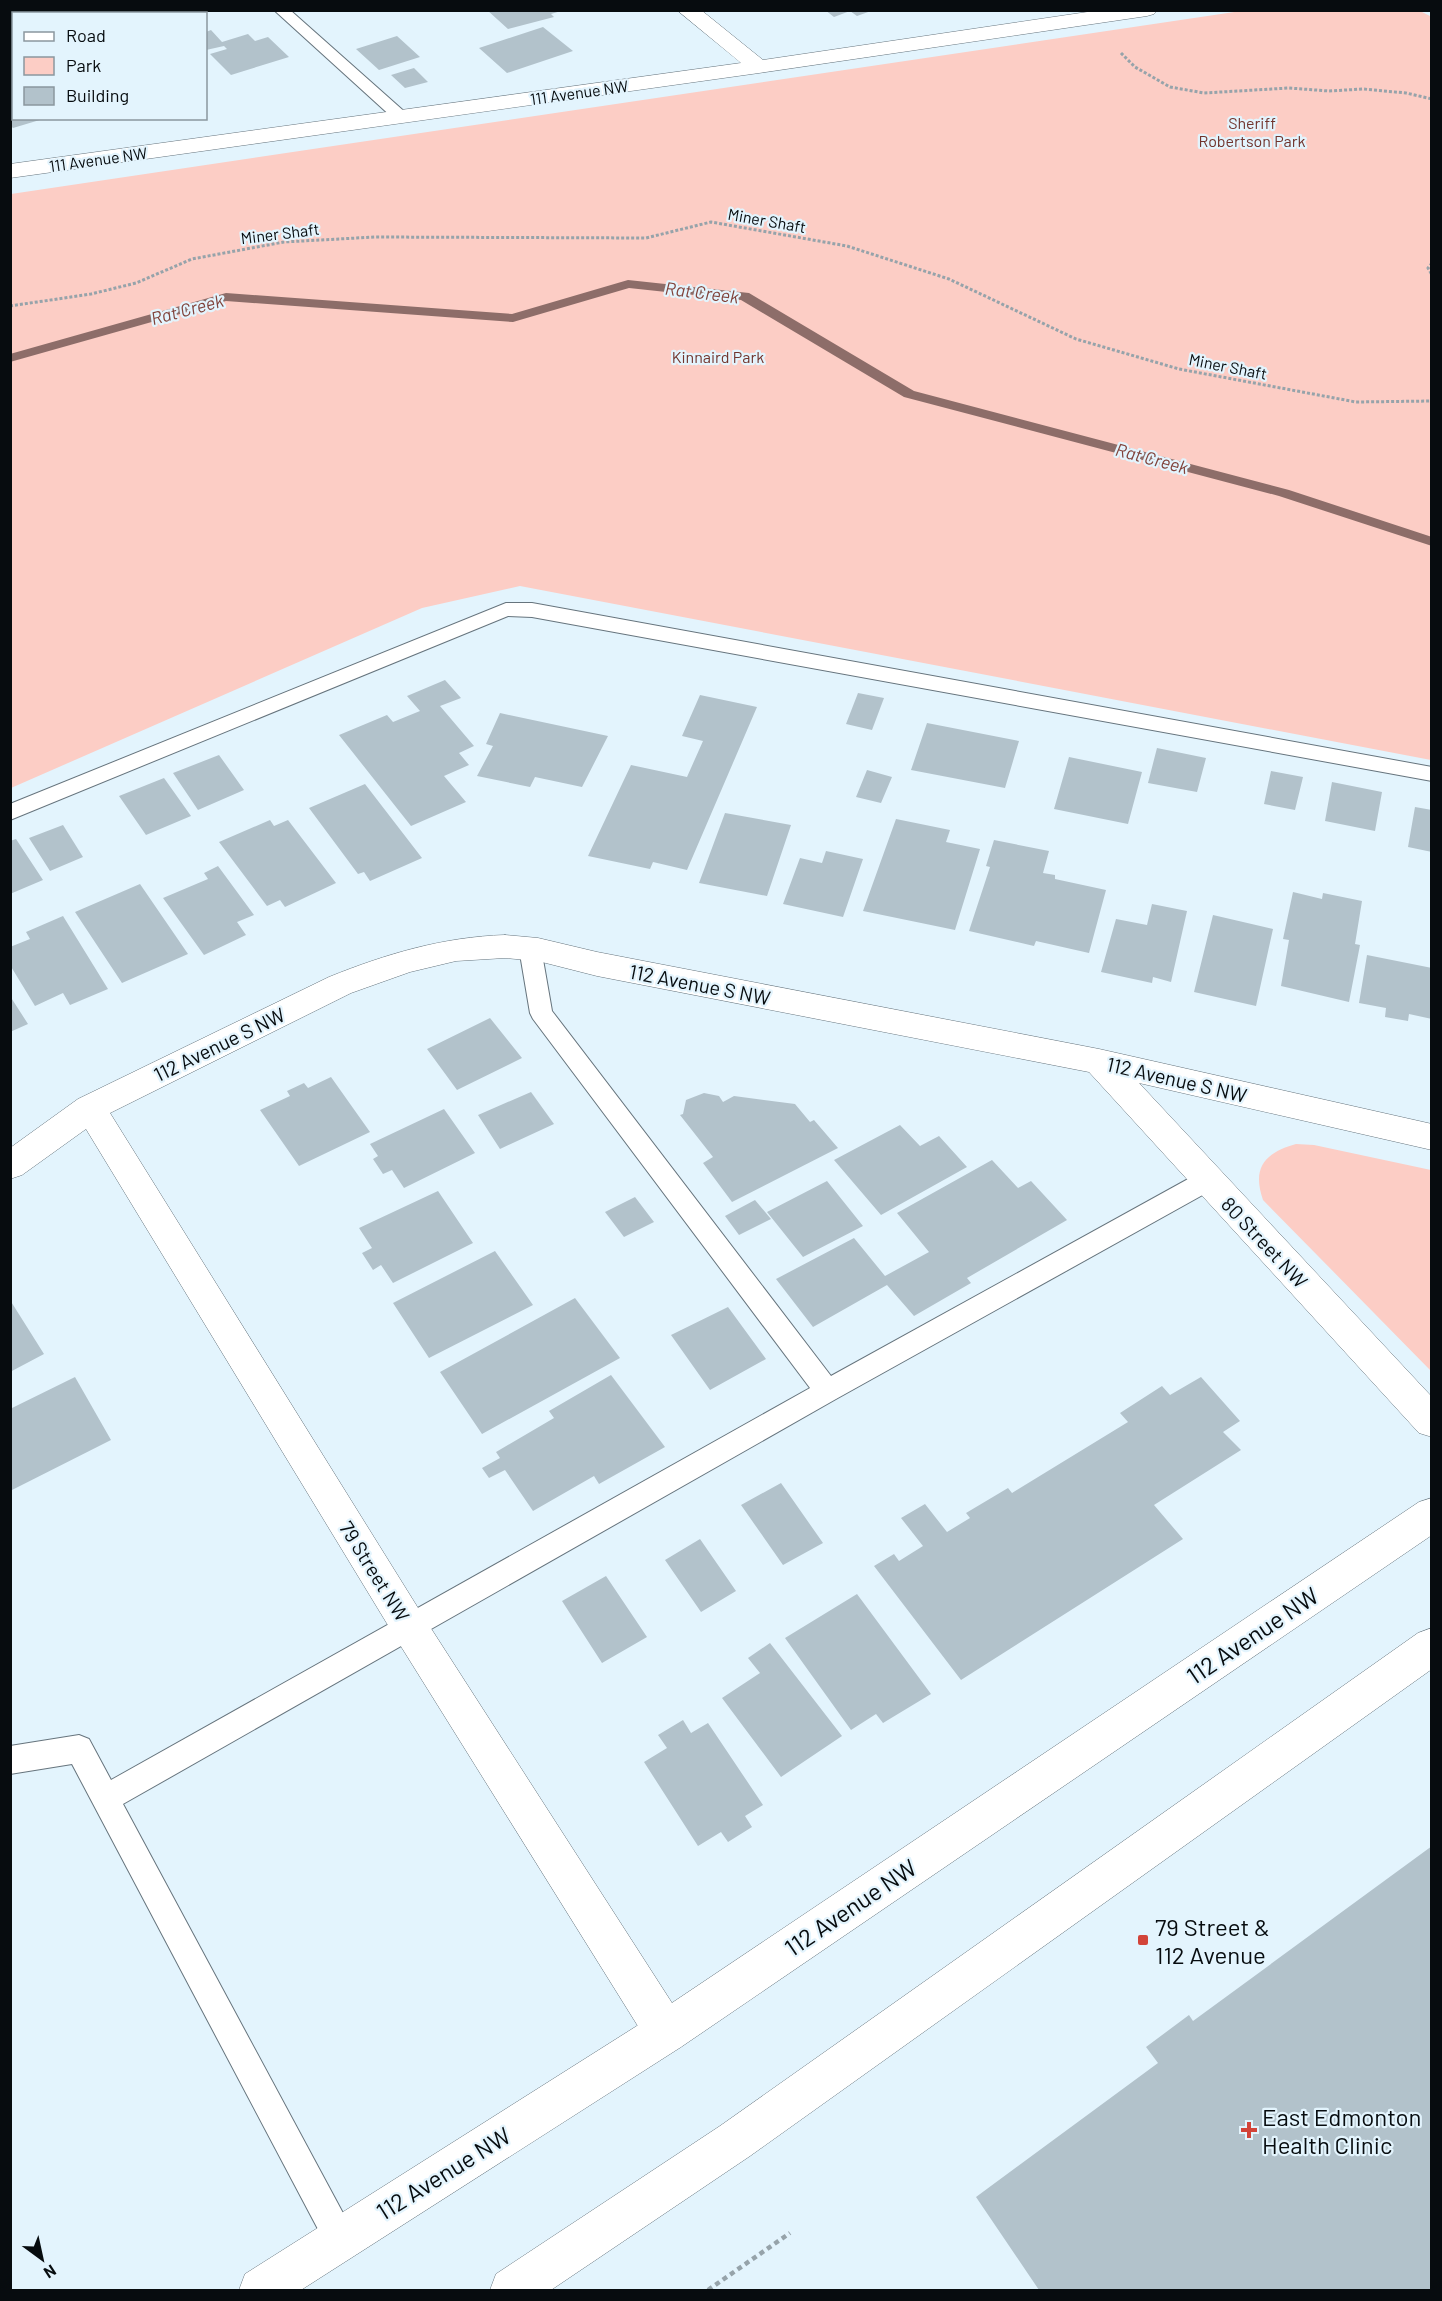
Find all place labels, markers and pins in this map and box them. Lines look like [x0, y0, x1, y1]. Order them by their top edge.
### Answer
place label: 79 Street & 112 Avenue [1155, 1912, 1270, 1969]
marker: 79 Street & 112 Avenue [1136, 1933, 1150, 1947]
place label: East Edmonton Health Clinic [1262, 2102, 1422, 2159]
marker: East Edmonton Health Clinic [1240, 2121, 1258, 2139]

